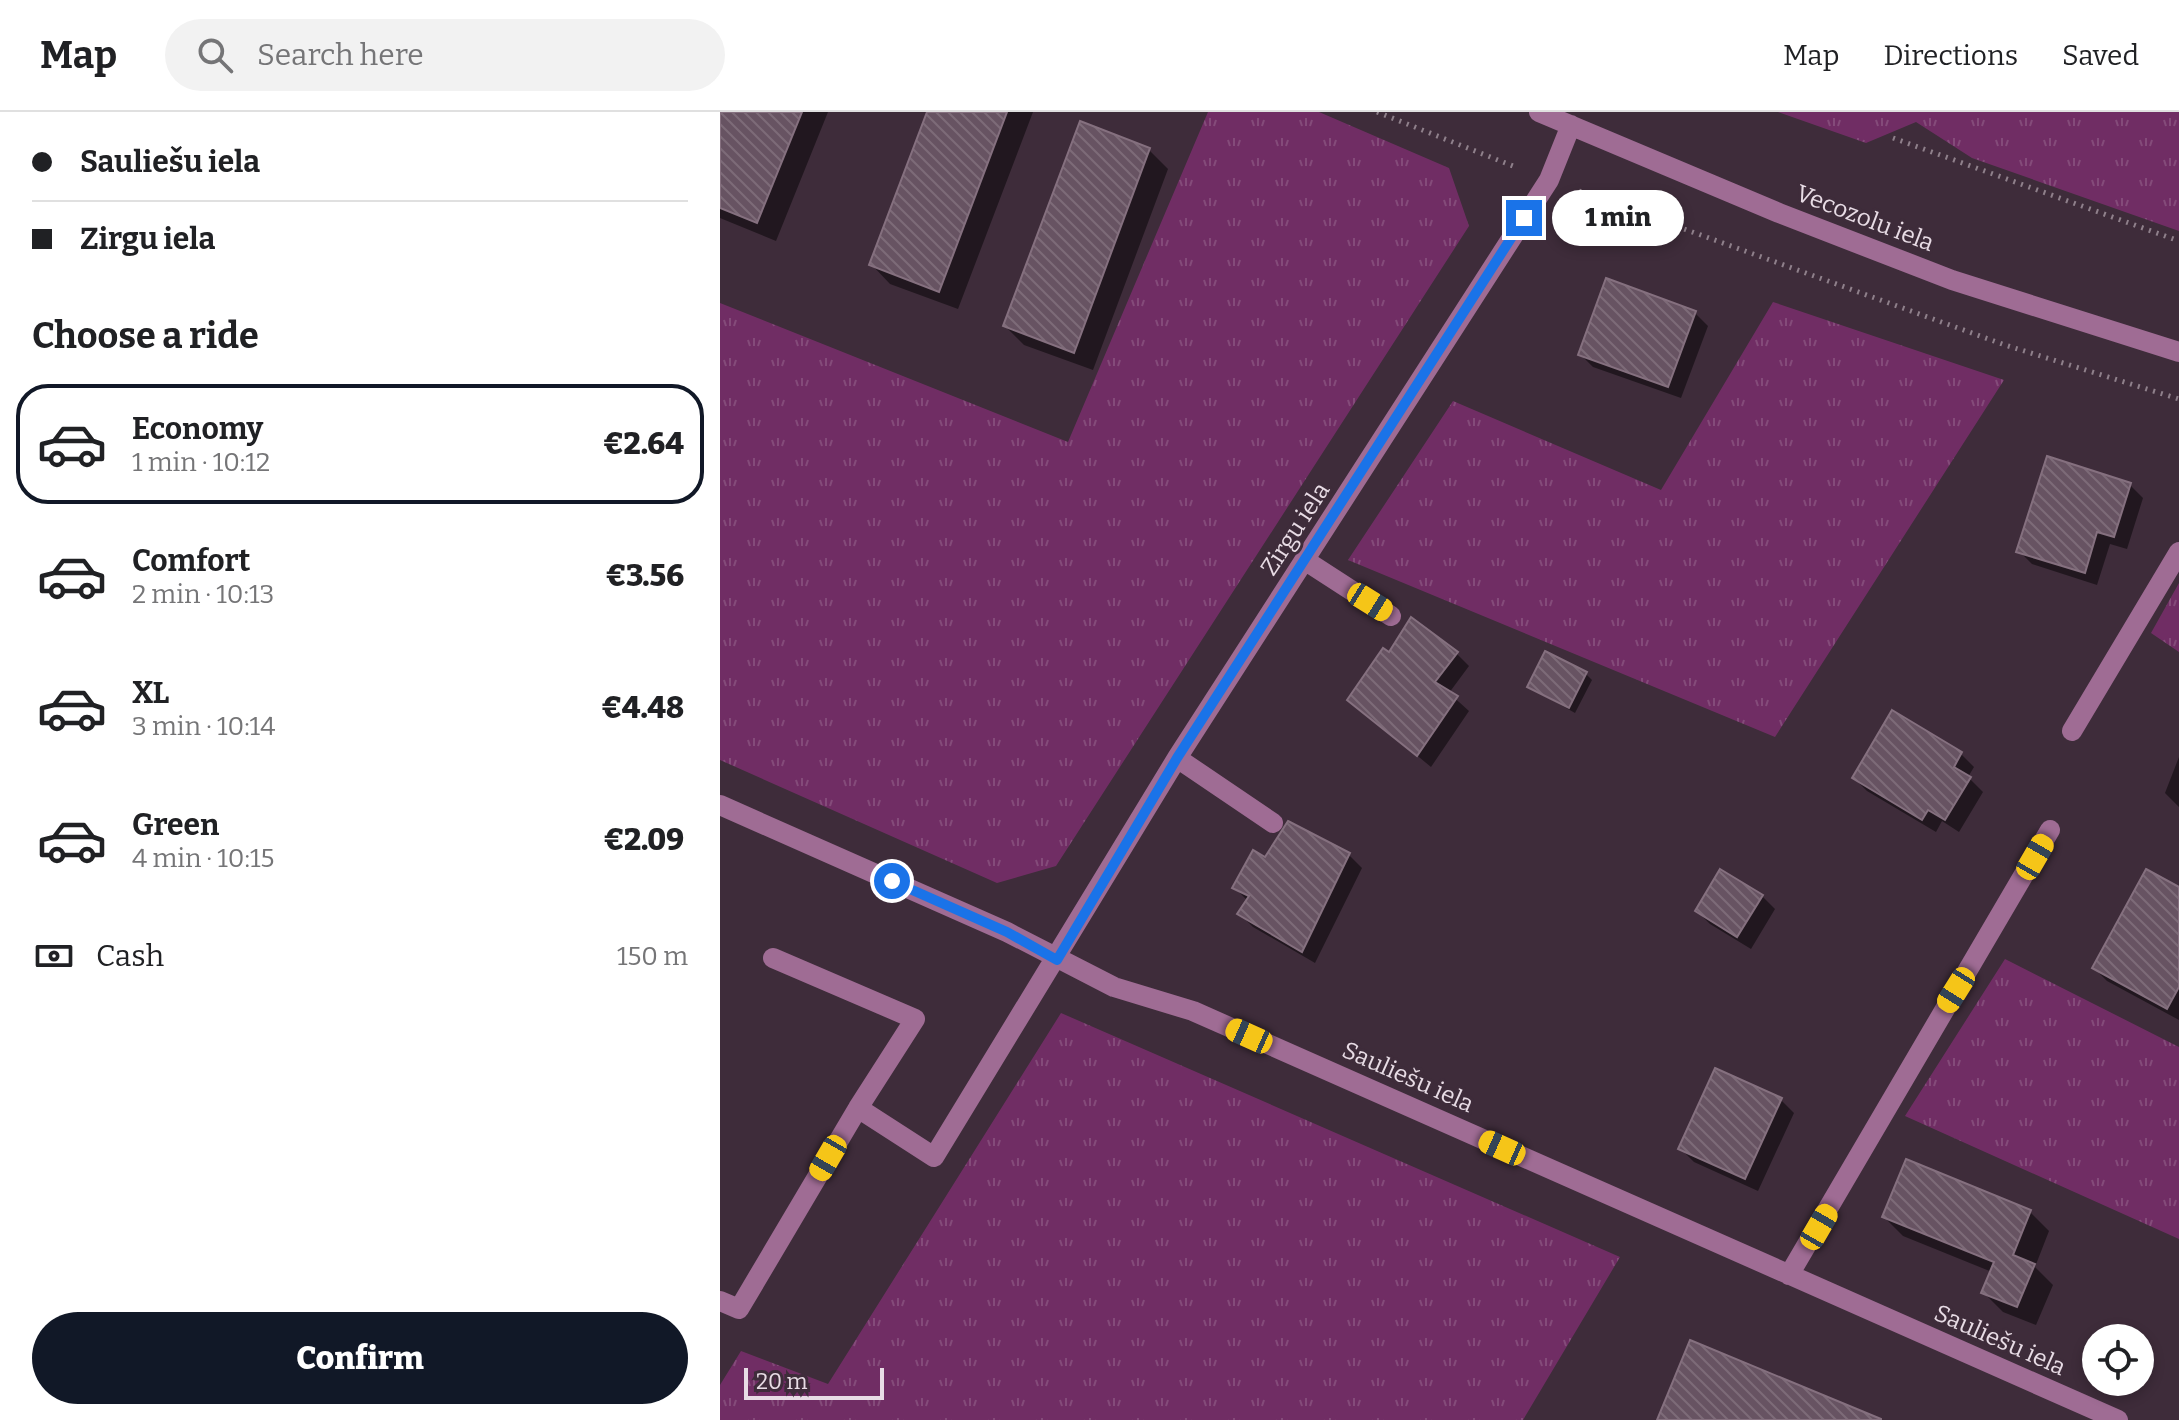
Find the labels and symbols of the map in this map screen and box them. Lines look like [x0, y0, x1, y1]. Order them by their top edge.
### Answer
street label: Vecozolu iela [1792, 179, 1938, 257]
callout: 1 min [1552, 190, 1684, 246]
route end [1506, 200, 1542, 236]
street label: Zirgu iela [1255, 477, 1335, 581]
car [1343, 579, 1397, 625]
car [2013, 830, 2057, 884]
route start [874, 863, 910, 899]
car [1933, 963, 1979, 1017]
car [1222, 1015, 1276, 1057]
street label: Sauliešu iela [1338, 1036, 1478, 1118]
car [1475, 1127, 1529, 1169]
car [806, 1131, 850, 1185]
car [1797, 1200, 1841, 1254]
street label: Sauliešu iela [1930, 1299, 2070, 1381]
scale bar [744, 1364, 884, 1400]

